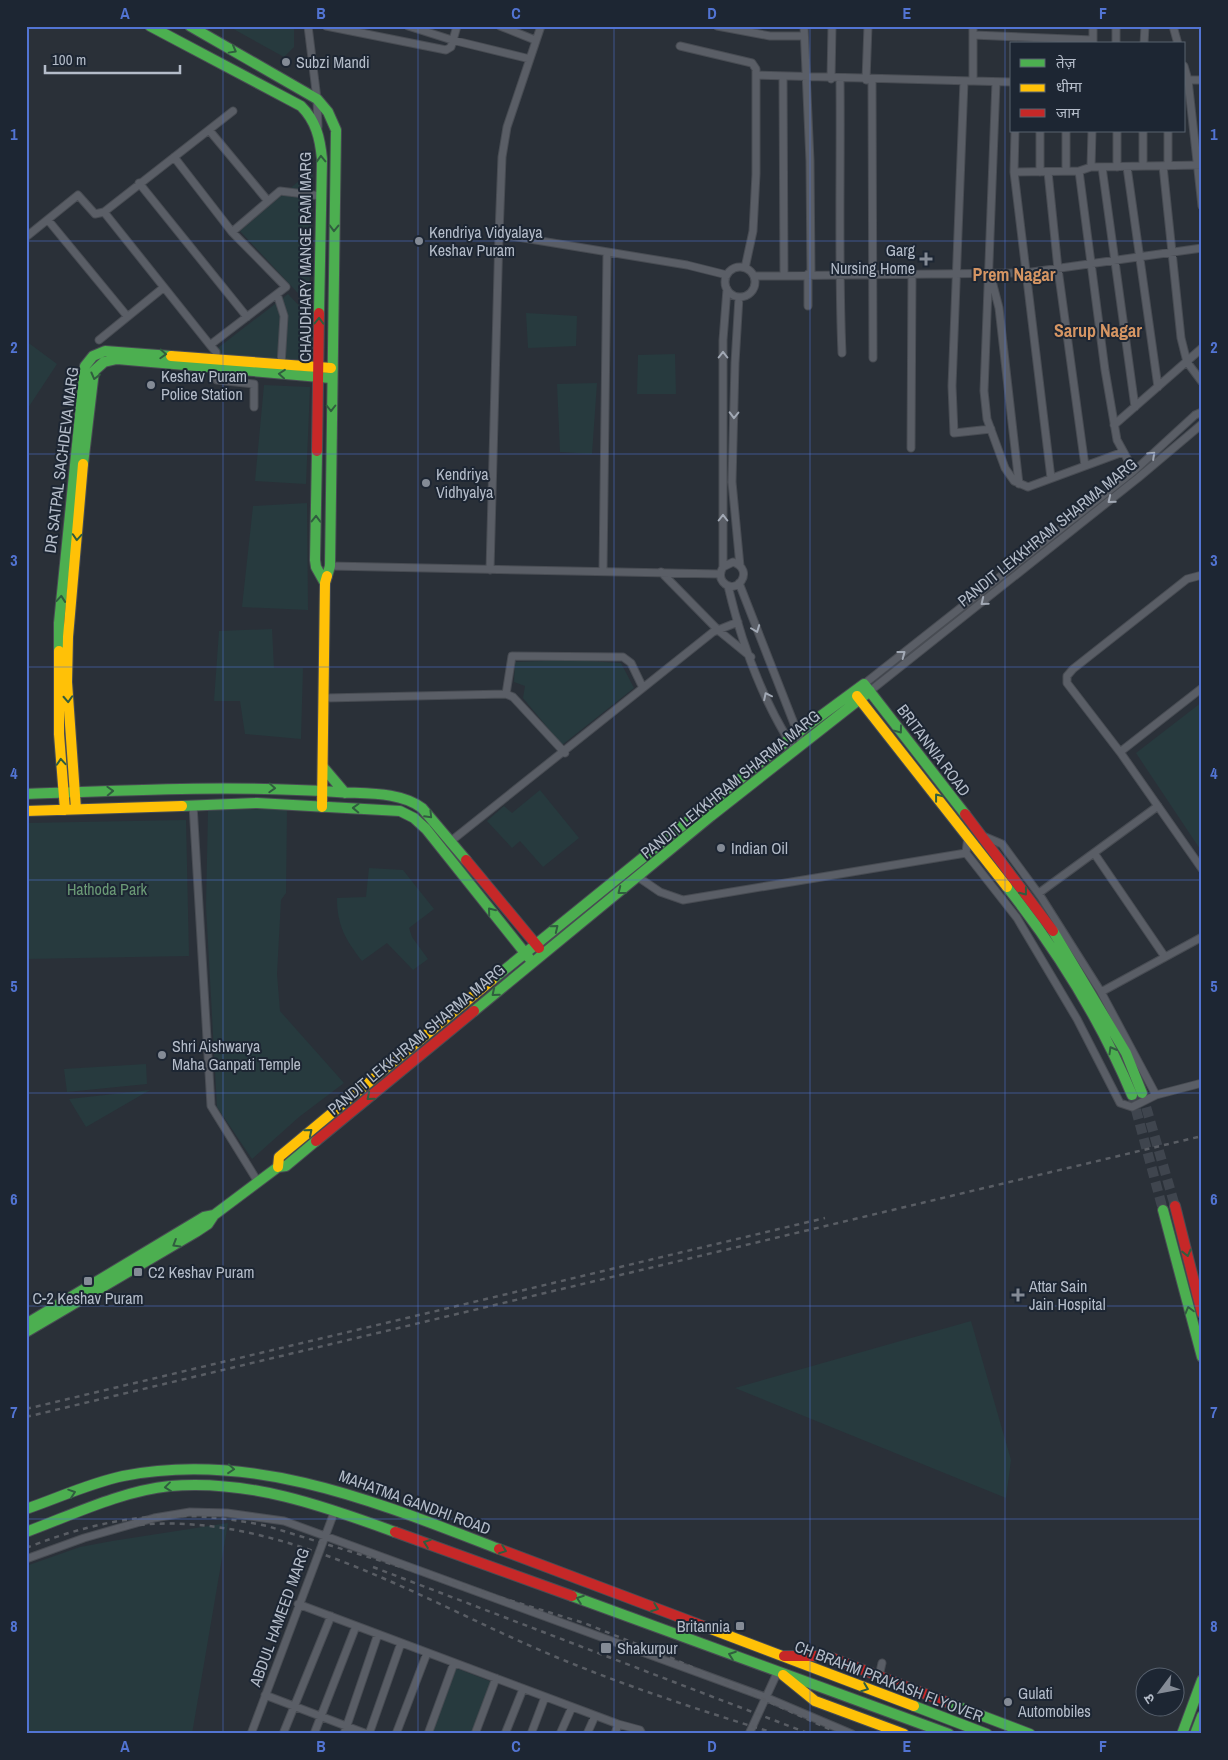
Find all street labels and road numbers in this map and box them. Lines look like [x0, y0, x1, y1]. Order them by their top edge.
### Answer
street label: CHAUDHARY MANGE RAM MARG [294, 152, 316, 362]
street label: DR SATPAL SACHDEVA MARG [39, 366, 83, 554]
street label: PANDIT LEKKHRAM SHARMA MARG [953, 453, 1141, 611]
street label: BRITANNIA ROAD [892, 700, 976, 800]
street label: PANDIT LEKKHRAM SHARMA MARG [636, 705, 824, 863]
street label: PANDIT LEKKHRAM SHARMA MARG [323, 958, 509, 1120]
street label: MAHATMA GANDHI ROAD [336, 1464, 494, 1540]
street label: ABDUL HAMEED MARG [243, 1545, 314, 1690]
street label: CH BRAHM PRAKASH FLYOVER [792, 1635, 987, 1727]

